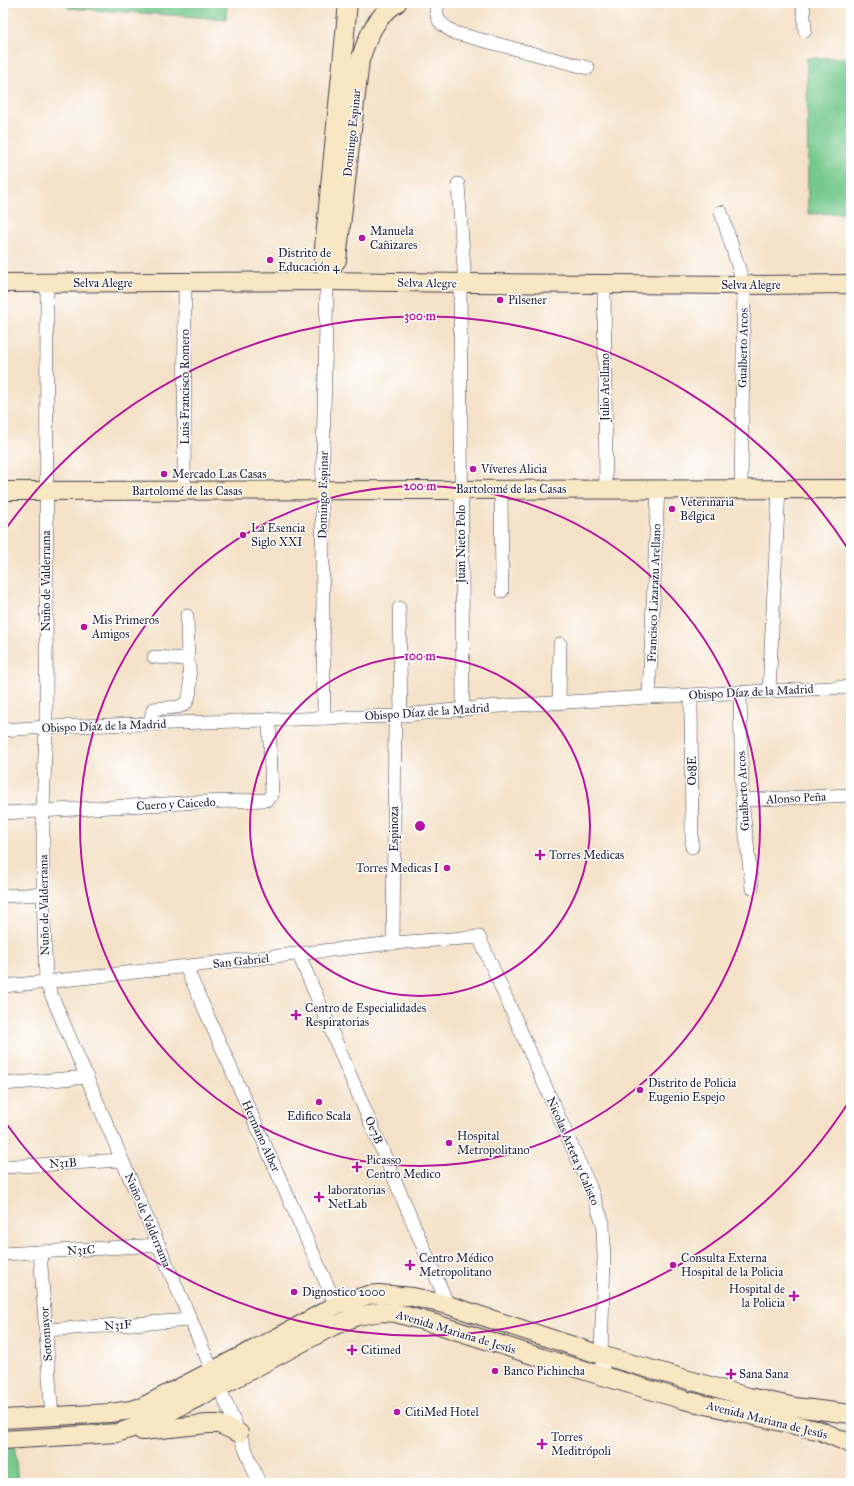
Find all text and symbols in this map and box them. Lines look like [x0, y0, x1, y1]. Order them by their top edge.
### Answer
street label: Domingo Espinar [340, 88, 365, 178]
place label: Manuela Cañizares [370, 224, 417, 252]
marker: Manuela Cañizares [357, 233, 367, 243]
place label: Distrito de Educación 4 [278, 246, 340, 274]
marker: Distrito de Educación 4 [265, 255, 275, 265]
street label: Selva Alegre [397, 275, 457, 292]
street label: Selva Alegre [73, 276, 133, 291]
street label: Selva Alegre [721, 278, 781, 293]
place label: Pilsener [508, 293, 547, 307]
marker: Pilsener [495, 295, 505, 305]
street label: Gualberto Arcos [735, 308, 751, 388]
text: 300 m [404, 309, 437, 324]
street label: Luis Francisco Romero [178, 329, 192, 445]
street label: Julio Arellano [598, 353, 613, 423]
street label: Domingo Espinar [315, 450, 332, 539]
place label: Víveres Alicia [480, 462, 548, 476]
marker: Víveres Alicia [468, 464, 478, 474]
place label: Mercado Las Casas [172, 467, 267, 481]
marker: Mercado Las Casas [159, 469, 169, 479]
text: 200 m [404, 479, 437, 493]
street label: Bartolomé de las Casas [456, 482, 566, 496]
street label: Bartolomé de las Casas [132, 484, 242, 498]
place label: Veterinaria Bélgica [679, 495, 735, 524]
marker: Veterinaria Bélgica [667, 504, 677, 514]
street label: Juan Nieto Polo [454, 505, 469, 585]
place label: La Esencia Siglo XXI [251, 521, 306, 550]
street label: Francisco Lizarazu Arellano [645, 523, 663, 663]
street label: Nuño de Valderrama [39, 530, 53, 632]
marker: La Esencia Siglo XXI [238, 530, 248, 540]
place label: Mis Primeros Amigos [91, 613, 159, 642]
marker: Mis Primeros Amigos [79, 622, 89, 632]
text: 100 m [404, 649, 437, 663]
street label: Obispo Díaz de la Madrid [688, 682, 814, 702]
street label: Obispo Díaz de la Madrid [364, 701, 490, 723]
street label: Obispo Díaz de la Madrid [41, 717, 167, 735]
street label: Gualberto Arcos [734, 751, 752, 831]
street label: Oe8E [685, 756, 699, 786]
street label: Alonso Peña [765, 789, 827, 807]
street label: Cuero y Caicedo [136, 795, 216, 813]
street label: Espinoza [387, 805, 401, 852]
centre of rings [413, 819, 427, 833]
place label: Torres Medicas [549, 848, 624, 862]
marker: Torres Medicas [534, 849, 546, 861]
street label: Nuño de Valderrama [36, 853, 52, 956]
place label: Torres Medicas I [356, 861, 439, 875]
marker: Torres Medicas I [442, 863, 452, 873]
street label: San Gabriel [212, 951, 271, 971]
place label: Centro de Especialidades Respiratorias [305, 1001, 426, 1029]
marker: Centro de Especialidades Respiratorias [290, 1009, 302, 1021]
place label: Distrito de Policia Eugenio Espejo [648, 1076, 737, 1105]
marker: Distrito de Policia Eugenio Espejo [635, 1085, 645, 1095]
street label: Nicolas Arteta y Calisto [544, 1095, 602, 1207]
marker: Edifico Scala [314, 1097, 324, 1107]
street label: Hermano Alber [239, 1098, 283, 1174]
place label: Edifico Scala [287, 1109, 352, 1123]
street label: Oe7B [362, 1114, 386, 1146]
place label: Hospital Metropolitano [457, 1129, 530, 1157]
marker: Hospital Metropolitano [444, 1138, 454, 1148]
place label: Picasso Centro Medico [366, 1153, 441, 1181]
street label: N31B [49, 1155, 77, 1171]
marker: Picasso Centro Medico [351, 1161, 363, 1173]
street label: Nuño de Valderrama [122, 1171, 175, 1270]
place label: laboratorias NetLab [328, 1183, 385, 1211]
marker: laboratorias NetLab [313, 1191, 325, 1203]
street label: N31C [67, 1242, 95, 1258]
place label: Centro Médico Metropolitano [419, 1251, 494, 1279]
place label: Consulta Externa Hospital de la Policia [681, 1251, 784, 1279]
marker: Centro Médico Metropolitano [404, 1259, 416, 1271]
marker: Consulta Externa Hospital de la Policia [668, 1260, 678, 1270]
place label: Hospital de la Policia [729, 1282, 786, 1310]
place label: Dignostico 2000 [302, 1285, 386, 1300]
marker: Dignostico 2000 [289, 1287, 299, 1297]
marker: Hospital de la Policia [788, 1290, 800, 1302]
street label: Sotomayor [37, 1306, 55, 1362]
street label: Avenida Mariana de Jesús [393, 1307, 518, 1358]
street label: N31F [104, 1317, 132, 1333]
place label: Citimed [361, 1343, 401, 1357]
marker: Citimed [346, 1344, 358, 1356]
place label: Banco Pichincha [503, 1364, 586, 1378]
marker: Banco Pichincha [490, 1366, 500, 1376]
place label: Sana Sana [739, 1367, 790, 1381]
marker: Sana Sana [726, 1369, 736, 1379]
street label: Avenida Mariana de Jesús [704, 1398, 829, 1443]
place label: CitiMed Hotel [405, 1405, 479, 1419]
marker: CitiMed Hotel [392, 1407, 402, 1417]
place label: Torres Meditrópoli [551, 1430, 612, 1458]
marker: Torres Meditrópoli [536, 1438, 548, 1450]

